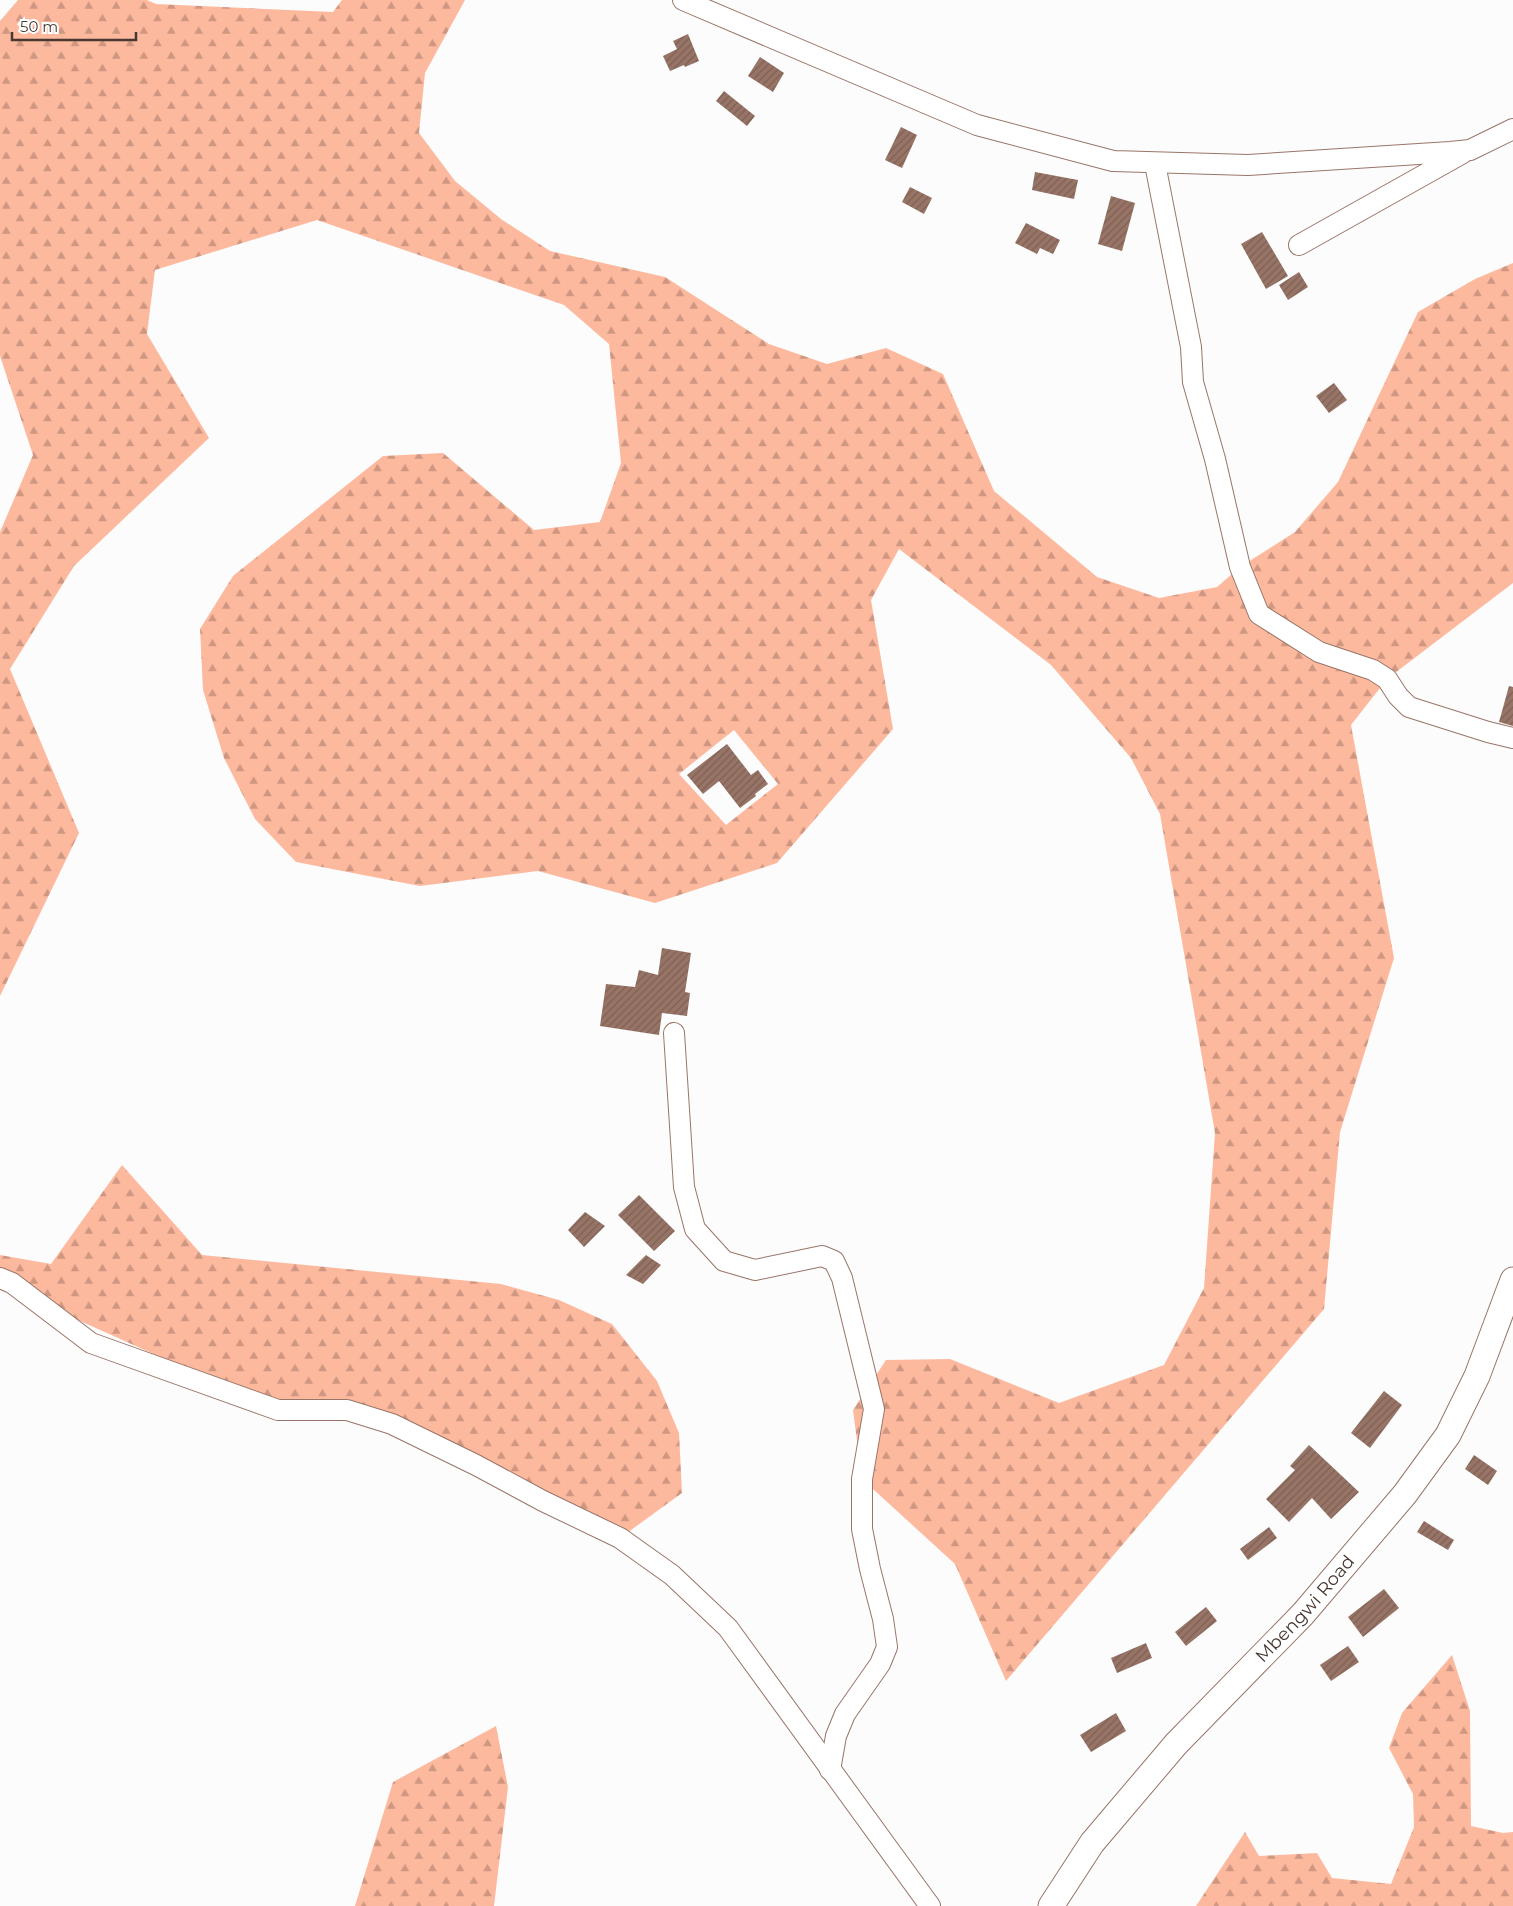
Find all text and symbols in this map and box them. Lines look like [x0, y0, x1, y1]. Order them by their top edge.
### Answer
scale bar [12, 10, 136, 42]
text: 50 m [20, 17, 58, 36]
street label: Mbengwi Road [1251, 1551, 1359, 1667]

